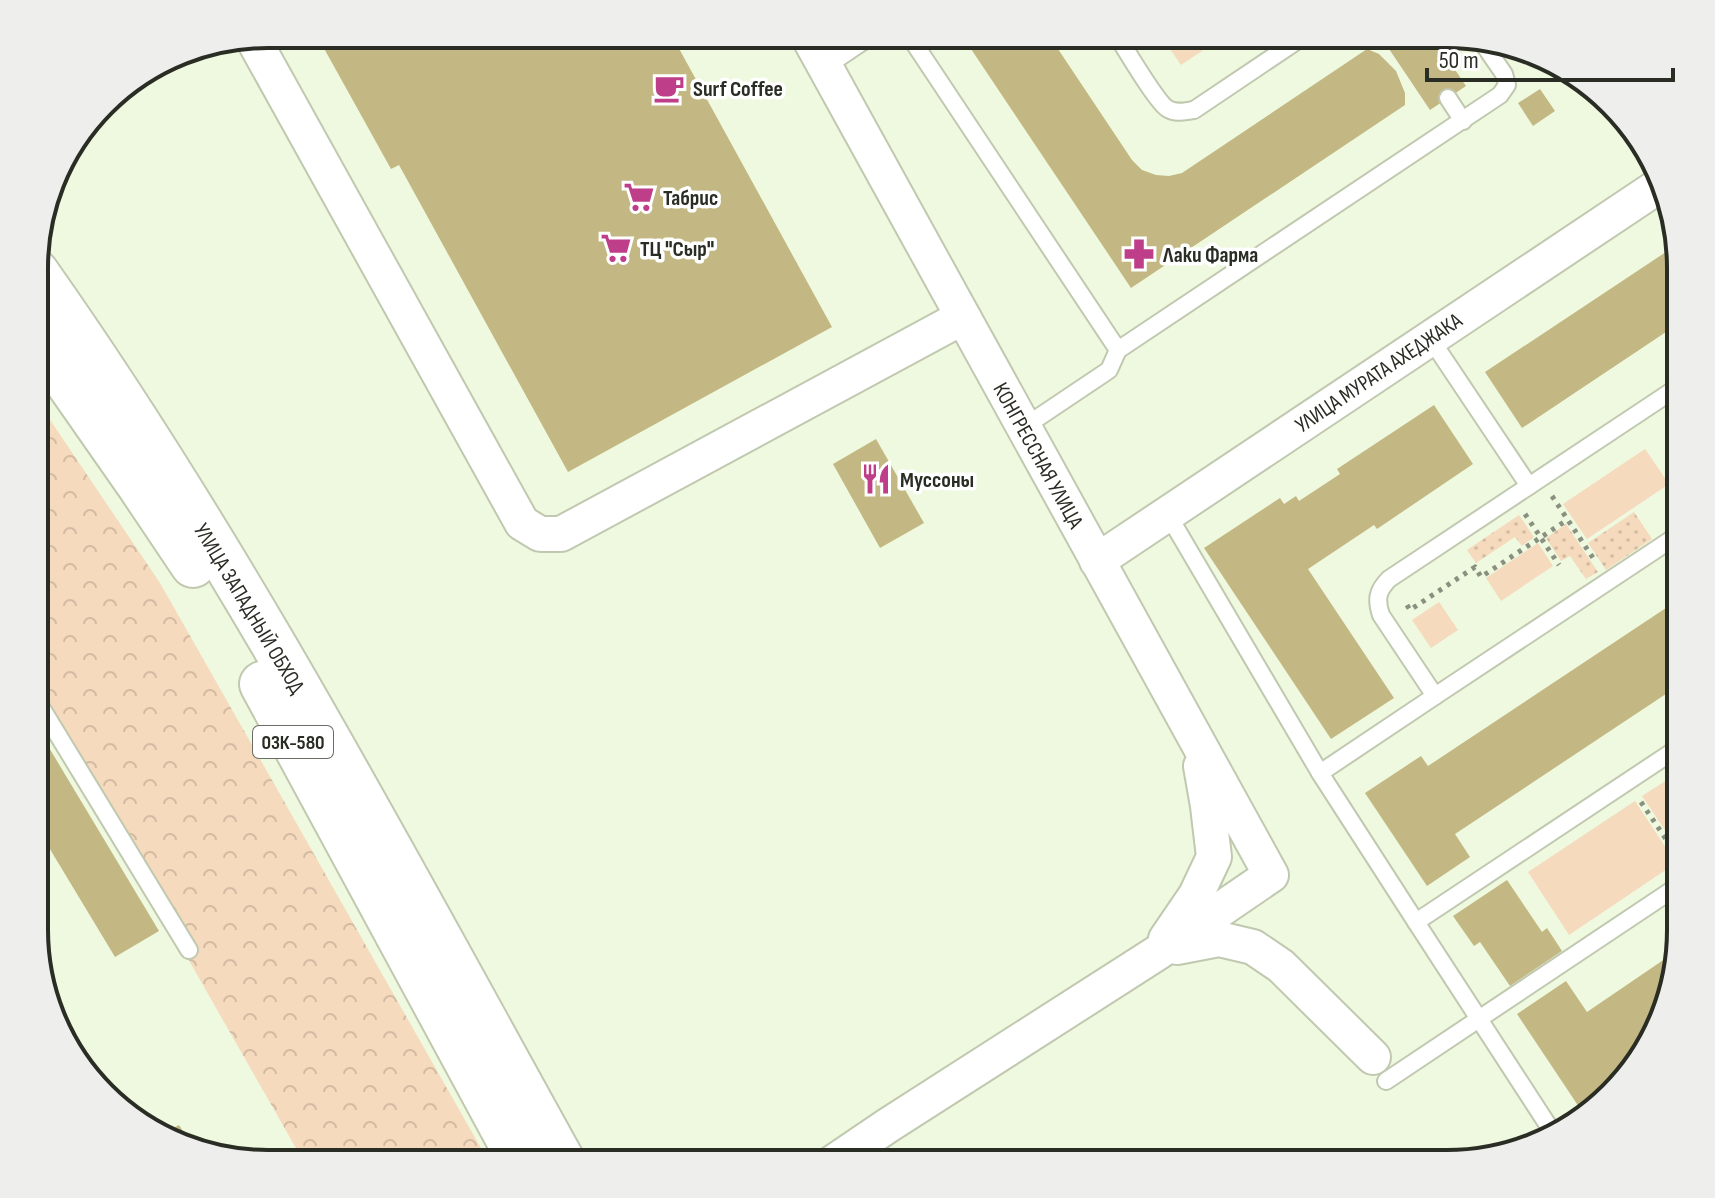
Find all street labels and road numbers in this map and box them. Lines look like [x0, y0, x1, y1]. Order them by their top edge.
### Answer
street label: УЛИЦА МУРАТА АХЕДЖАКА [1290, 307, 1468, 439]
street label: КОНГРЕССНАЯ УЛИЦА [987, 378, 1089, 534]
street label: УЛИЦА ЗАПАДНЫЙ ОБХОД [187, 519, 311, 699]
road number: 03К-580 [253, 726, 333, 758]

